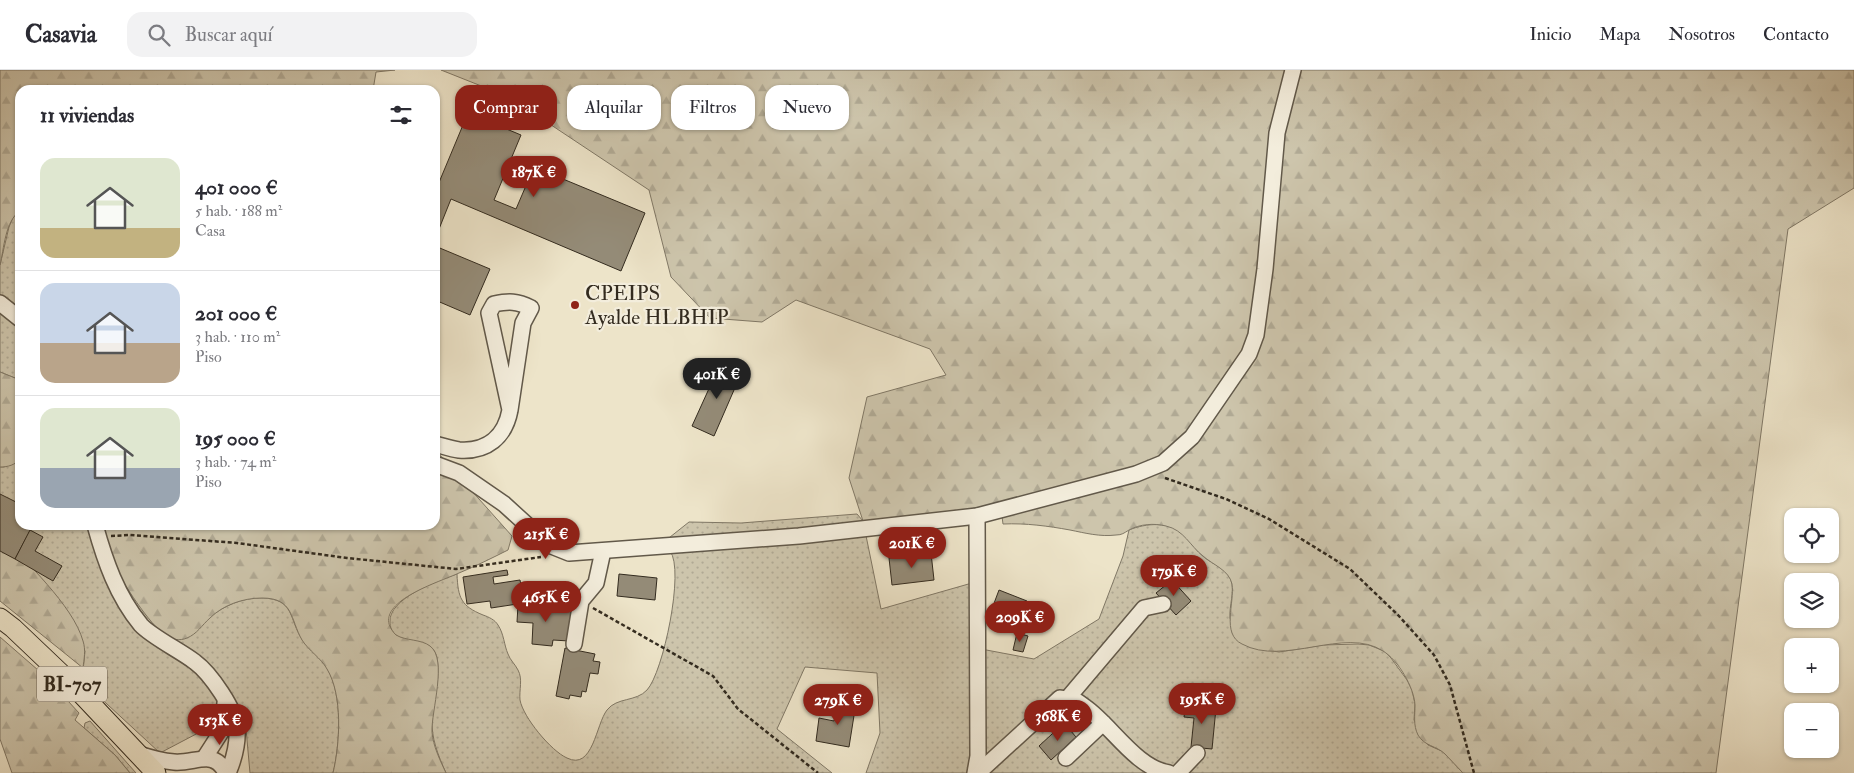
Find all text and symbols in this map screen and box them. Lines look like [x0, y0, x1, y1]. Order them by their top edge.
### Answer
search box [127, 12, 477, 57]
text: Casavia [25, 19, 97, 50]
icon: search [145, 21, 173, 49]
text: Buscar aquí [185, 23, 273, 47]
text: Inicio [1529, 23, 1571, 46]
text: Mapa [1599, 23, 1641, 46]
text: Nosotros [1669, 23, 1735, 46]
text: Contacto [1763, 23, 1829, 46]
chip: Comprar [455, 85, 557, 130]
chip: Alquilar [567, 85, 661, 130]
chip: Filtros [671, 85, 755, 130]
chip: Nuevo [765, 85, 849, 130]
icon: filters [387, 101, 415, 129]
text: 11 viviendas [40, 102, 134, 129]
pin: 187K € [493, 156, 575, 198]
text: 187K € [512, 162, 556, 182]
text: 401 000 € [195, 174, 278, 201]
icon: home [80, 178, 140, 238]
text: 5 hab. · 188 m² [195, 201, 282, 221]
text: Casa [195, 221, 225, 241]
place label: CPEIPS Ayalde HLBHIP [584, 280, 729, 331]
marker: CPEIPS Ayalde HLBHIP [569, 299, 581, 311]
text: 201 000 € [195, 300, 277, 327]
icon: home [80, 303, 140, 363]
text: 3 hab. · 110 m² [195, 327, 280, 347]
text: Piso [195, 347, 222, 367]
pin: 401K € [676, 358, 758, 400]
text: 401K € [694, 364, 740, 384]
text: 195 000 € [195, 425, 276, 452]
icon: home [80, 428, 140, 488]
text: 3 hab. · 74 m² [195, 452, 276, 472]
text: Piso [195, 472, 222, 492]
map controls [1784, 508, 1839, 758]
button: locate [1784, 508, 1839, 563]
pin: 215K € [505, 518, 587, 560]
text: 215K € [524, 524, 568, 544]
pin: 201K € [871, 526, 953, 569]
text: 201K € [889, 533, 935, 553]
pin: 179K € [1133, 554, 1215, 597]
text: 179K € [1151, 561, 1197, 581]
button: layers [1784, 573, 1839, 628]
pin: 465K € [505, 580, 587, 623]
text: 465K € [522, 587, 570, 607]
pin: 209K € [979, 600, 1061, 643]
text: 209K € [996, 607, 1044, 627]
button: + [1784, 638, 1839, 693]
road number: BI-707 [37, 666, 107, 702]
pin: 195K € [1161, 682, 1243, 725]
pin: 279K € [797, 684, 879, 726]
text: 195K € [1180, 689, 1224, 709]
text: 279K € [814, 690, 862, 710]
pin: 368K € [1017, 700, 1099, 742]
button: − [1784, 703, 1839, 758]
pin: 153K € [179, 704, 261, 746]
text: 368K € [1035, 706, 1081, 726]
text: 153K € [199, 710, 241, 730]

